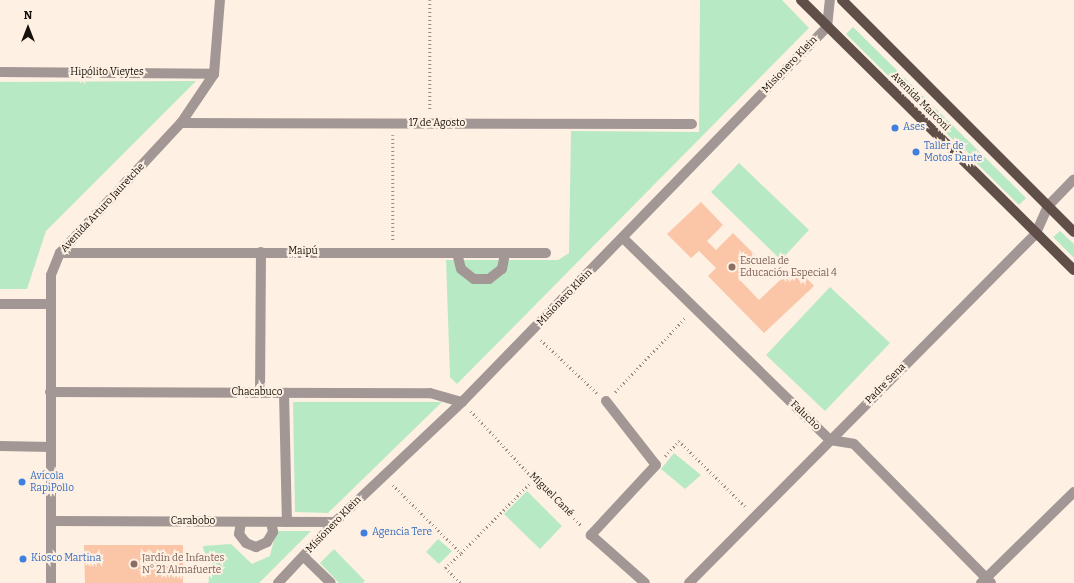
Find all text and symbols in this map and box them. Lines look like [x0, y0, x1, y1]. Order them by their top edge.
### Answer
north arrow [8, 8, 48, 48]
text: N [24, 9, 32, 22]
street label: Misionero Klein [760, 34, 820, 96]
street label: Hipólito Vieytes [70, 67, 144, 79]
street label: Avenida Marconi [888, 70, 952, 134]
street label: 17 de Agosto [409, 118, 465, 130]
place label: Ases [903, 122, 925, 134]
marker: Ases [890, 123, 900, 133]
place label: Taller de Motos Dante [924, 140, 982, 164]
marker: Taller de Motos Dante [911, 147, 921, 157]
street label: Avenida Arturo Jauretche [59, 161, 147, 255]
street label: Maipú [288, 246, 318, 258]
place label: Escuela de Educación Especial 4 [740, 255, 837, 278]
marker: Escuela de Educación Especial 4 [727, 262, 737, 272]
street label: Misionero Klein [535, 267, 595, 329]
street label: Padre Sena [863, 361, 909, 407]
street label: Chacabuco [232, 387, 282, 399]
street label: Falucho [788, 399, 822, 433]
place label: Avícola RapiPollo [30, 470, 74, 494]
street label: Miguel Cané [526, 470, 576, 520]
marker: Avícola RapiPollo [17, 477, 27, 487]
street label: Misionero Klein [304, 494, 364, 556]
street label: Carabobo [171, 516, 215, 528]
place label: Agencia Tere [372, 527, 432, 539]
marker: Agencia Tere [359, 528, 369, 538]
place label: Jardín de Infantes N° 21 Almafuerte [142, 552, 224, 576]
place label: Kiosco Martina [31, 553, 101, 565]
marker: Kiosco Martina [18, 554, 28, 564]
marker: Jardín de Infantes N° 21 Almafuerte [129, 559, 139, 569]

